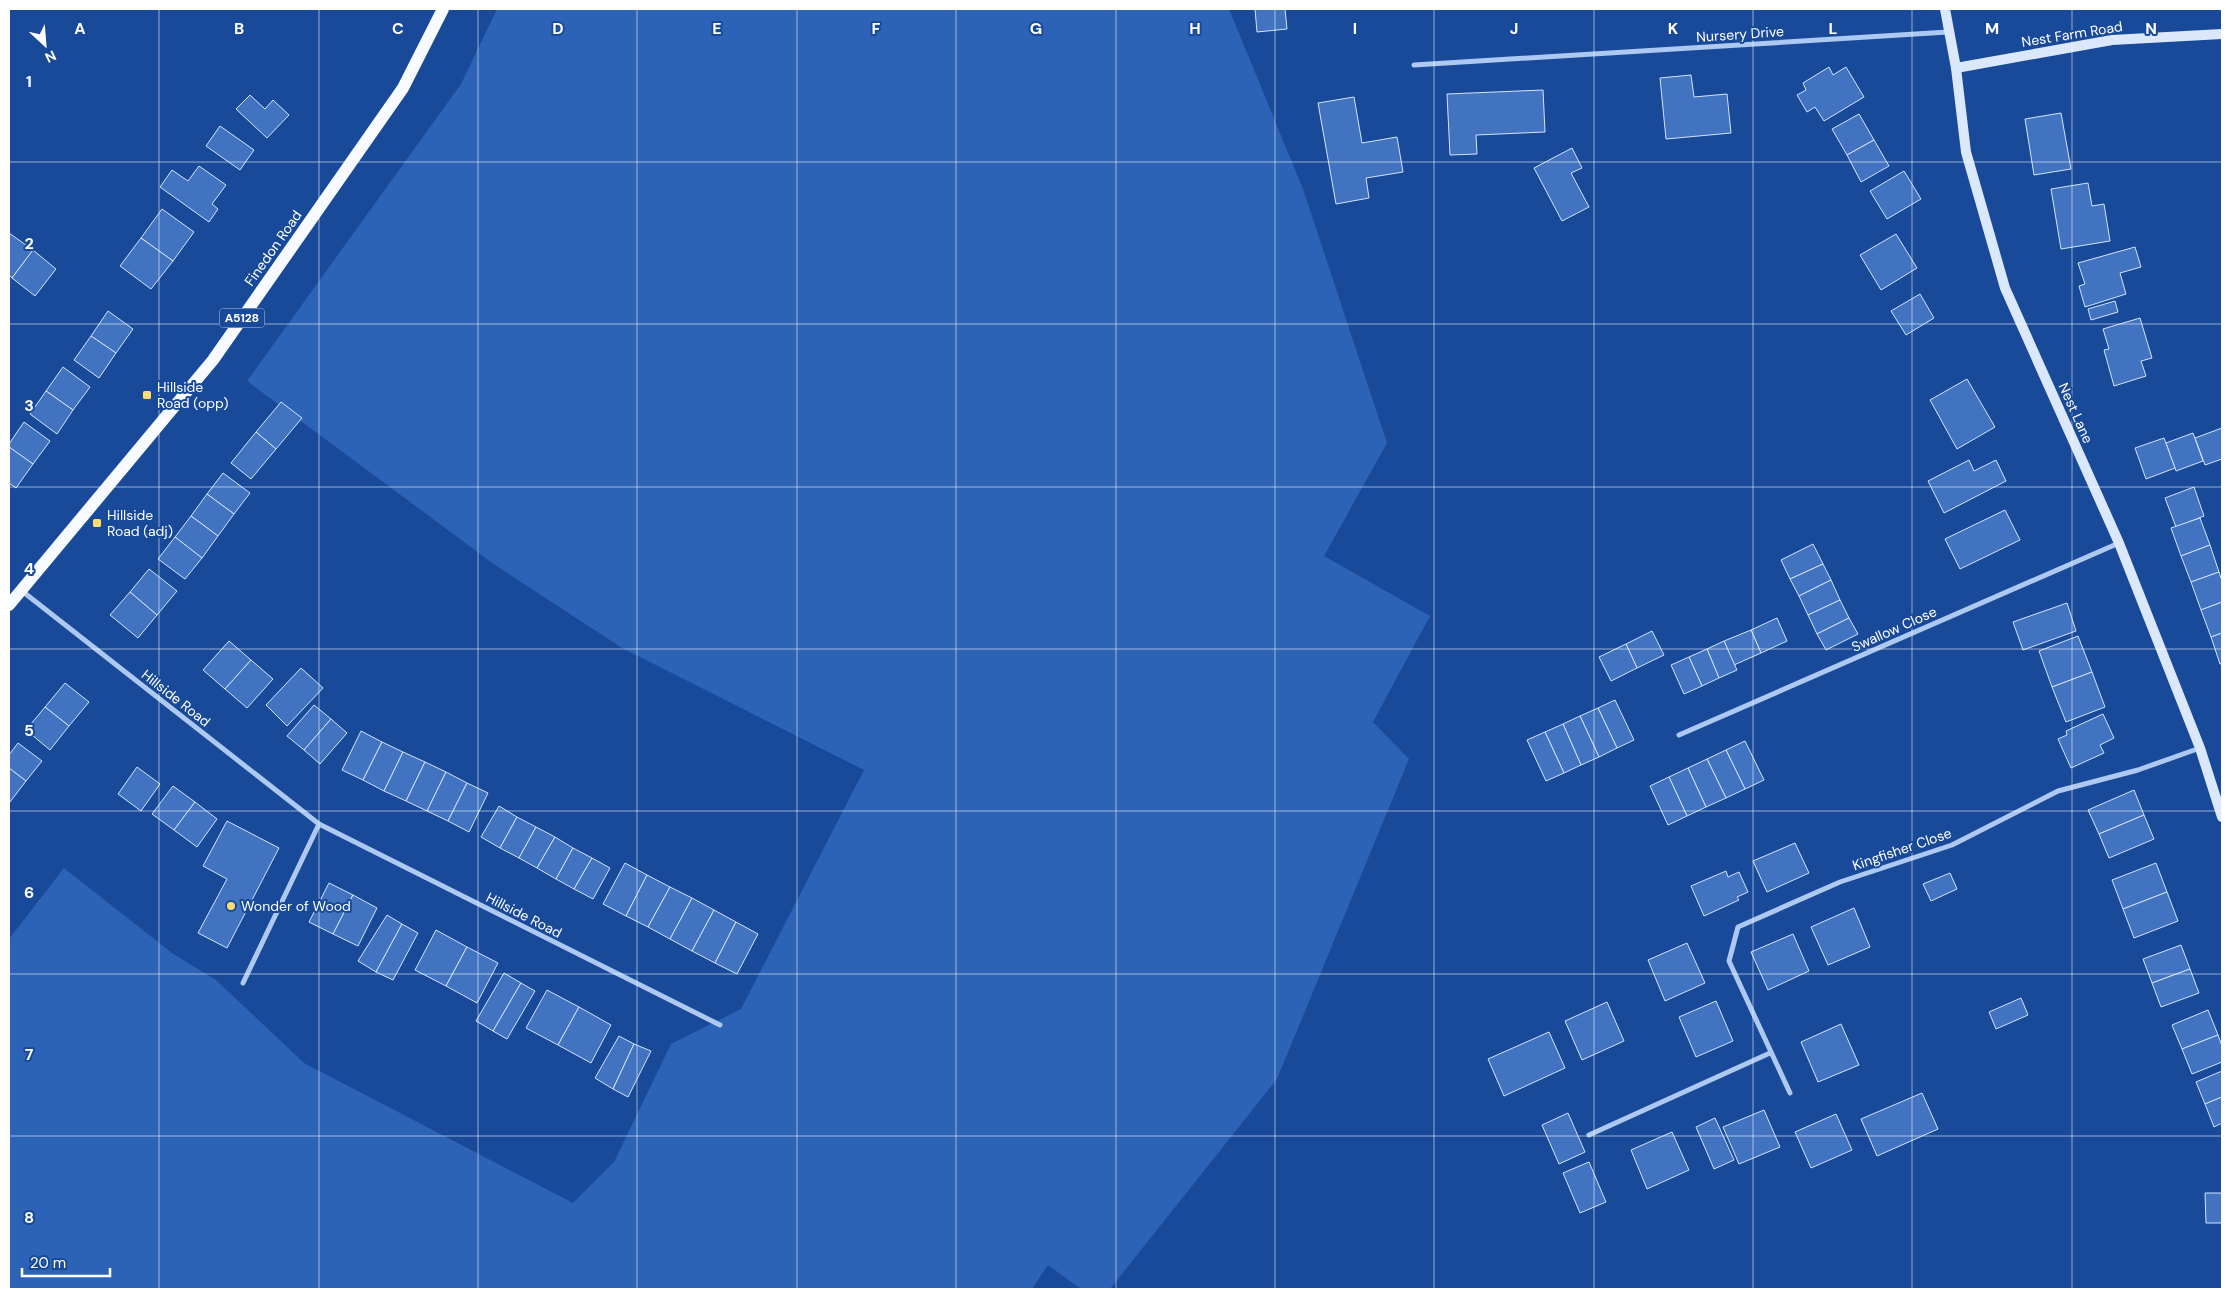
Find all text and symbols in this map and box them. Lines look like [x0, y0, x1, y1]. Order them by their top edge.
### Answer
street label: Nest Farm Road [2020, 17, 2124, 51]
text: A [74, 18, 86, 39]
text: B [234, 18, 244, 39]
text: C [392, 18, 404, 39]
text: D [552, 18, 564, 39]
text: E [712, 18, 722, 39]
text: F [872, 18, 881, 39]
text: G [1030, 18, 1042, 39]
text: H [1189, 18, 1201, 39]
text: I [1353, 18, 1357, 39]
text: J [1510, 18, 1518, 39]
text: K [1668, 18, 1679, 39]
text: L [1829, 18, 1838, 39]
text: M [1985, 18, 1999, 39]
text: N [2145, 18, 2157, 39]
north arrow [20, 20, 70, 70]
street label: Nursery Drive [1696, 22, 1784, 46]
text: N [42, 46, 59, 67]
text: 1 [26, 71, 32, 92]
street label: Finedon Road [240, 207, 306, 289]
text: 2 [24, 233, 34, 254]
road number: A5128 [220, 308, 264, 328]
place label: Hillside Road (opp) [157, 378, 228, 412]
street label: Nest Lane [2055, 380, 2097, 446]
marker: Hillside Road (opp) [141, 389, 153, 401]
text: 3 [24, 395, 34, 416]
place label: Hillside Road (adj) [107, 506, 173, 540]
marker: Hillside Road (adj) [91, 517, 103, 529]
text: 4 [24, 558, 34, 579]
street label: Swallow Close [1849, 602, 1939, 656]
street label: Hillside Road [138, 665, 214, 731]
text: 5 [24, 720, 34, 741]
street label: Kingfisher Close [1850, 824, 1954, 874]
text: 6 [24, 882, 34, 903]
street label: Hillside Road [483, 888, 565, 942]
place label: Wonder of Wood [241, 897, 351, 915]
marker: Wonder of Wood [225, 900, 237, 912]
text: 7 [25, 1044, 34, 1065]
text: 8 [24, 1207, 34, 1228]
scale bar [22, 1246, 110, 1278]
text: 20 m [30, 1253, 66, 1273]

